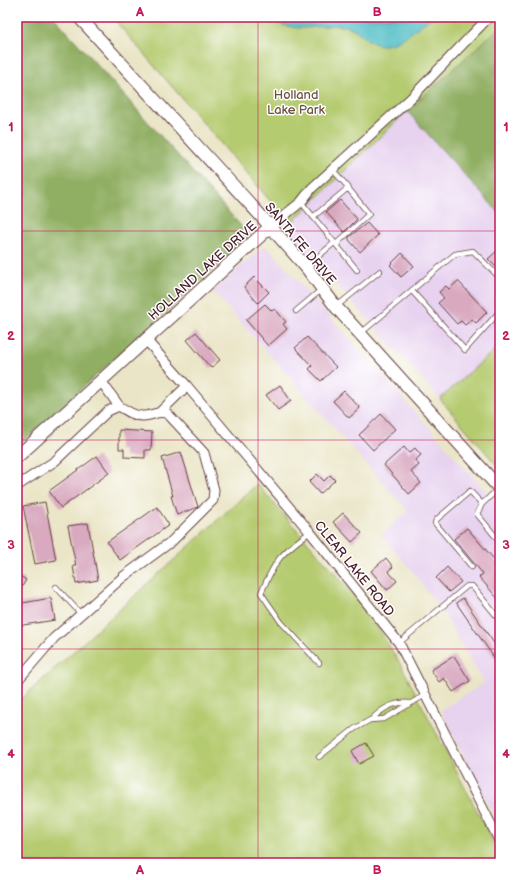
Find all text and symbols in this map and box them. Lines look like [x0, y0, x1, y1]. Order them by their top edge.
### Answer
text: A [135, 4, 144, 20]
text: B [372, 4, 382, 20]
park label: Holland Lake Park [267, 87, 326, 118]
text: 1 [8, 119, 14, 135]
text: 1 [503, 119, 509, 135]
street label: SANTA FE DRIVE [261, 199, 340, 288]
street label: HOLLAND LAKE DRIVE [145, 218, 260, 324]
text: 2 [7, 328, 15, 344]
text: 2 [502, 328, 510, 344]
street label: CLEAR LAKE ROAD [311, 518, 398, 620]
text: 3 [7, 537, 15, 553]
text: 3 [502, 537, 510, 553]
text: 4 [7, 746, 15, 762]
text: 4 [502, 746, 510, 762]
text: A [135, 862, 144, 878]
text: B [372, 862, 382, 878]

